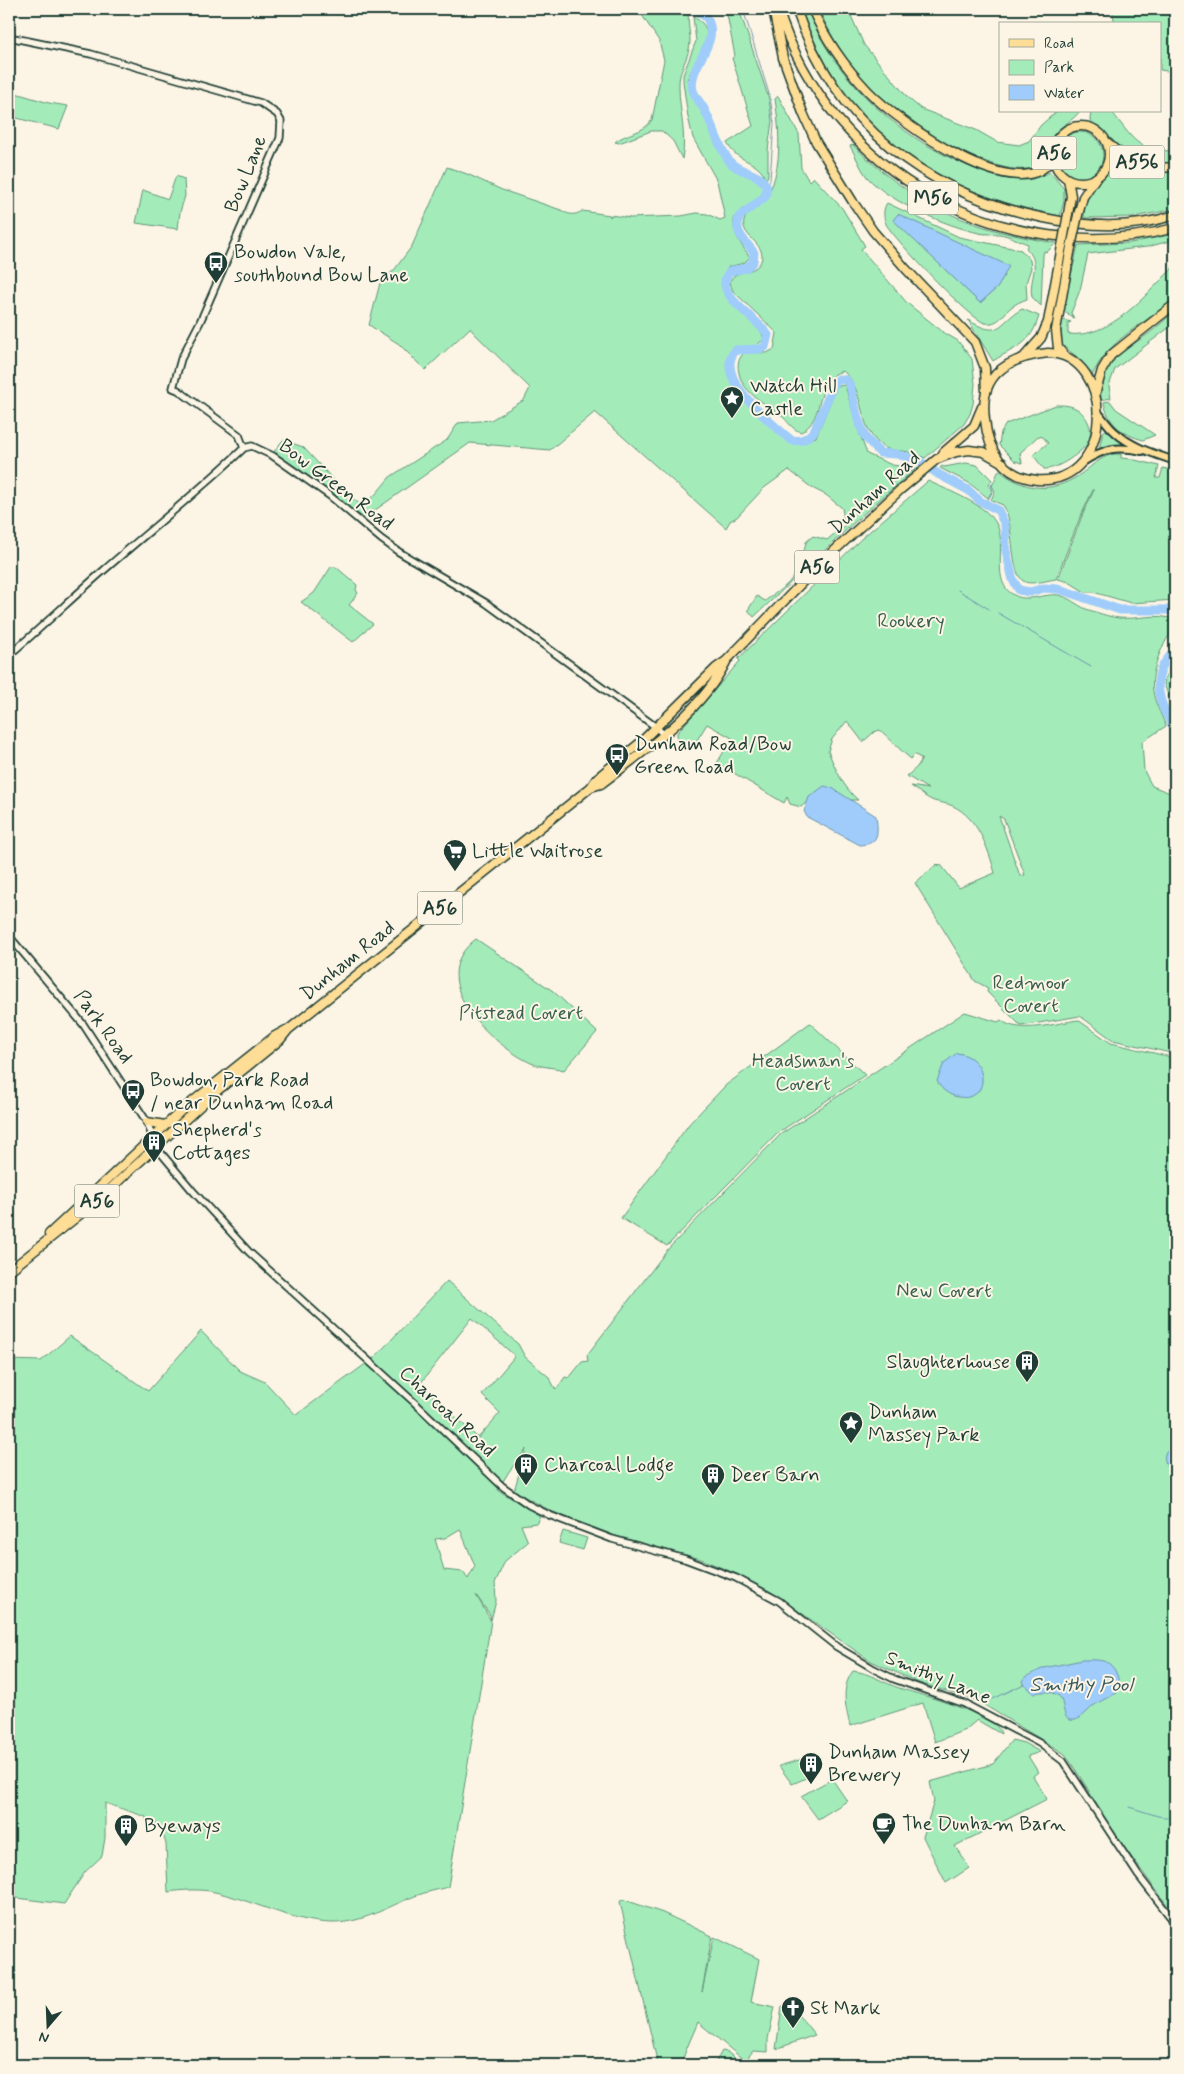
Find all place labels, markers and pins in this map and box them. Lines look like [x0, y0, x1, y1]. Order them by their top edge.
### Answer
place label: Bowdon Vale, southbound Bow Lane [234, 239, 409, 289]
bus stop icon: Bowdon Vale, southbound Bow Lane [203, 250, 229, 284]
place label: Watch Hill Castle [750, 373, 837, 423]
place icon: Watch Hill Castle [719, 385, 745, 419]
place label: Dunham Road/Bow Green Road [634, 731, 791, 781]
bus stop icon: Dunham Road/Bow Green Road [604, 742, 630, 776]
supermarket icon: Little Waitrose [442, 838, 468, 872]
place label: Little Waitrose [472, 838, 603, 865]
place label: Bowdon, Park Road / near Dunham Road [150, 1067, 333, 1117]
bus stop icon: Bowdon, Park Road / near Dunham Road [120, 1078, 146, 1112]
place label: Shepherd's Cottages [172, 1117, 262, 1167]
building icon: Shepherd's Cottages [141, 1129, 167, 1163]
place label: Slaughterhouse [887, 1349, 1010, 1377]
building icon: Slaughterhouse [1014, 1349, 1040, 1383]
place label: Dunham Massey Park [868, 1399, 979, 1449]
place icon: Dunham Massey Park [838, 1410, 864, 1444]
building icon: Charcoal Lodge [513, 1452, 539, 1486]
place label: Charcoal Lodge [544, 1452, 674, 1481]
building icon: Deer Barn [700, 1462, 726, 1496]
place label: Deer Barn [730, 1462, 820, 1489]
place label: Dunham Massey Brewery [828, 1739, 970, 1789]
building icon: Dunham Massey Brewery [798, 1751, 824, 1785]
cafe icon: The Dunham Barn [871, 1811, 897, 1845]
place label: The Dunham Barn [902, 1811, 1066, 1838]
building icon: Byeways [113, 1813, 139, 1847]
place label: Byeways [144, 1813, 221, 1840]
church icon: St Mark [780, 1995, 806, 2029]
place label: St Mark [810, 1995, 880, 2022]

